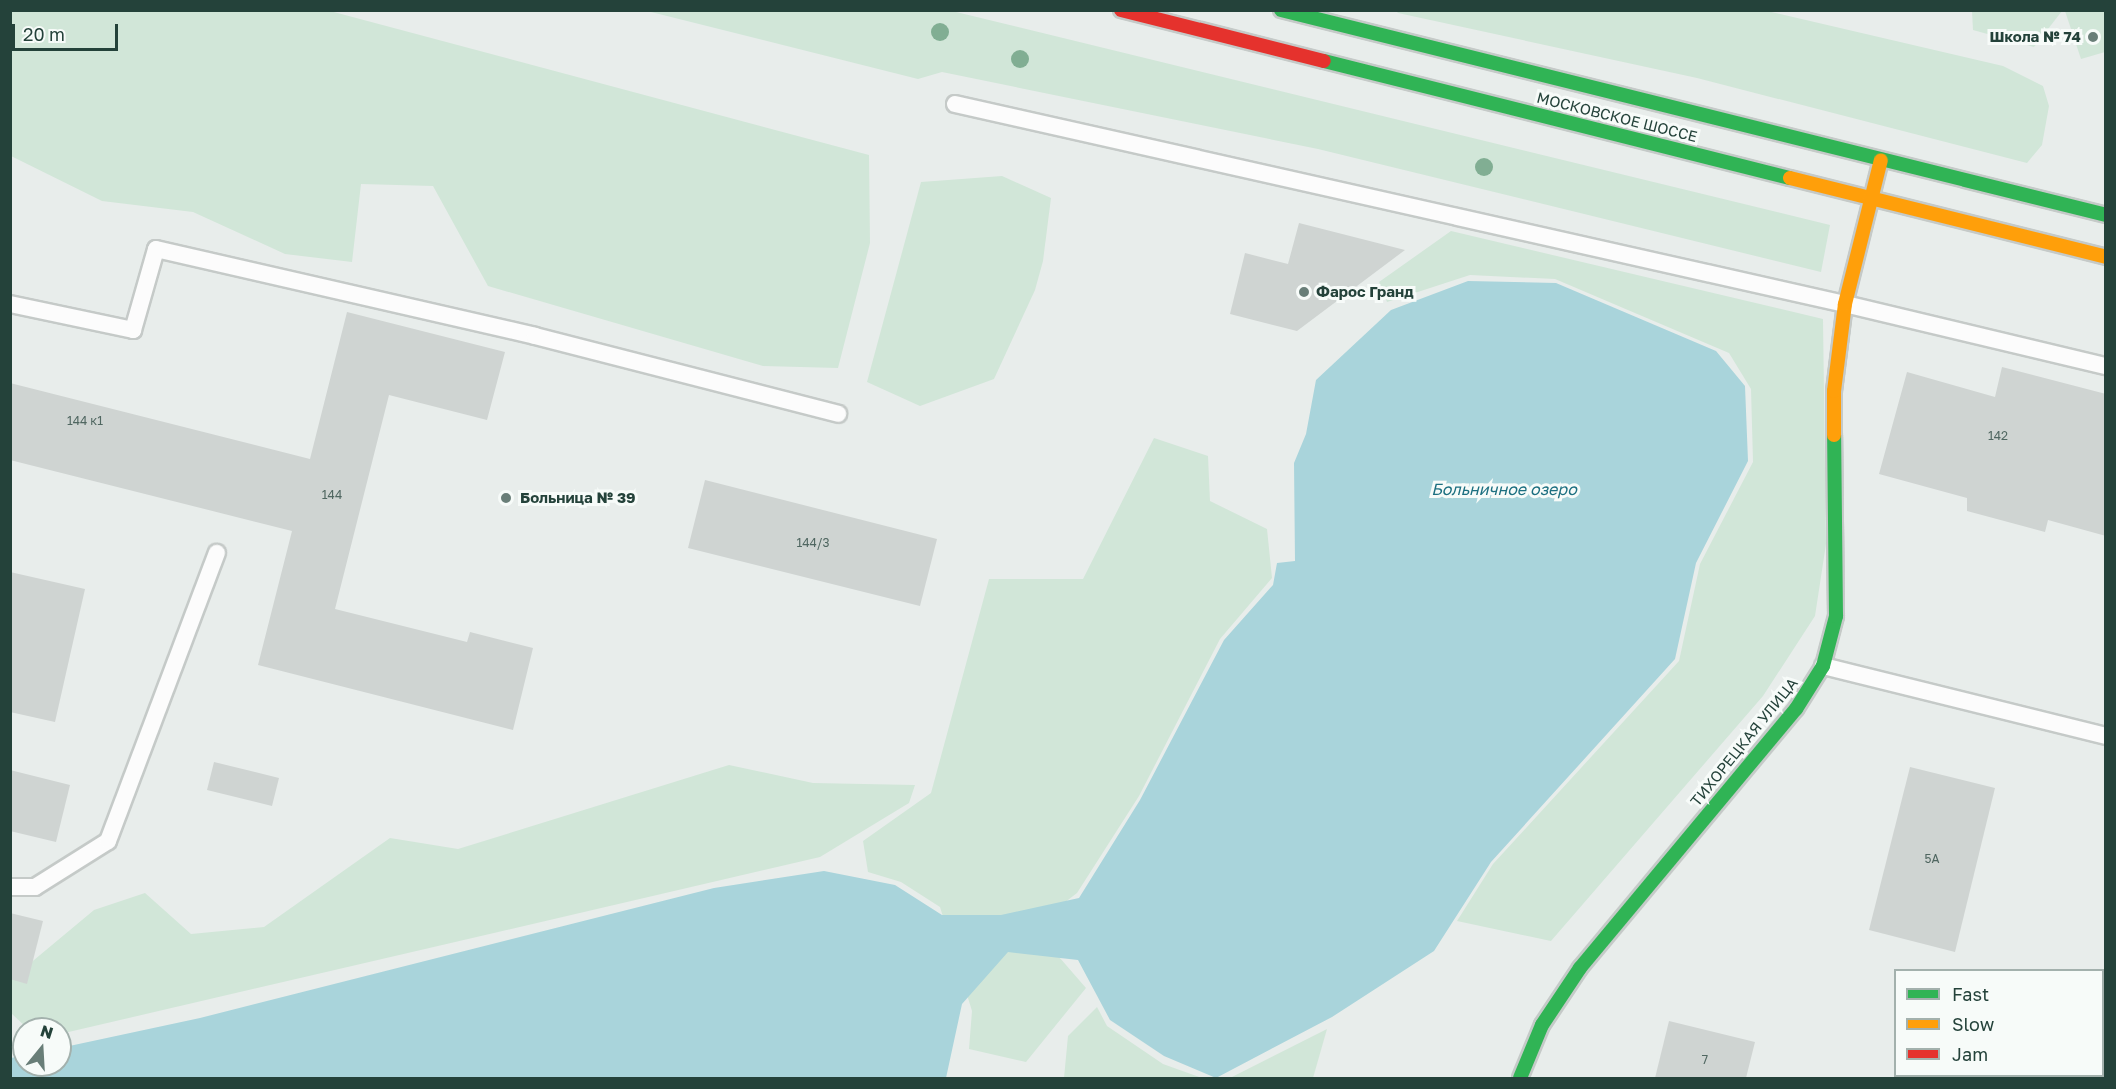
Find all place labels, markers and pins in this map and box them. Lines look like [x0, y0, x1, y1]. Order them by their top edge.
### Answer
place label: Школа № 74 [1989, 28, 2081, 46]
marker: Школа № 74 [2086, 30, 2100, 44]
place label: Фарос Гранд [1316, 283, 1414, 301]
marker: Фарос Гранд [1297, 285, 1311, 299]
marker: Больница № 39 [497, 489, 515, 507]
place label: Больница № 39 [520, 489, 636, 507]

